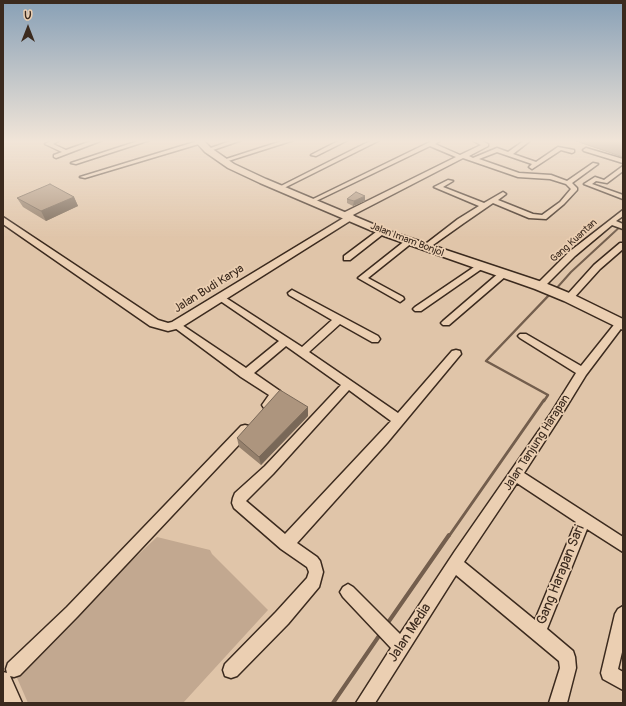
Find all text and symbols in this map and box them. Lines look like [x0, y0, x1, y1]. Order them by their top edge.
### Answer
north arrow [8, 8, 48, 48]
text: U [24, 9, 32, 22]
street label: Gang Kuantan [548, 217, 600, 265]
street label: Jalan Imam Bonjol [368, 220, 446, 260]
street label: Jalan Budi Karya [171, 262, 247, 316]
street label: Jalan Tanjung Harapan [501, 392, 573, 494]
street label: Gang Harapan Sari [533, 523, 589, 627]
street label: Jalan Media [385, 601, 435, 665]

